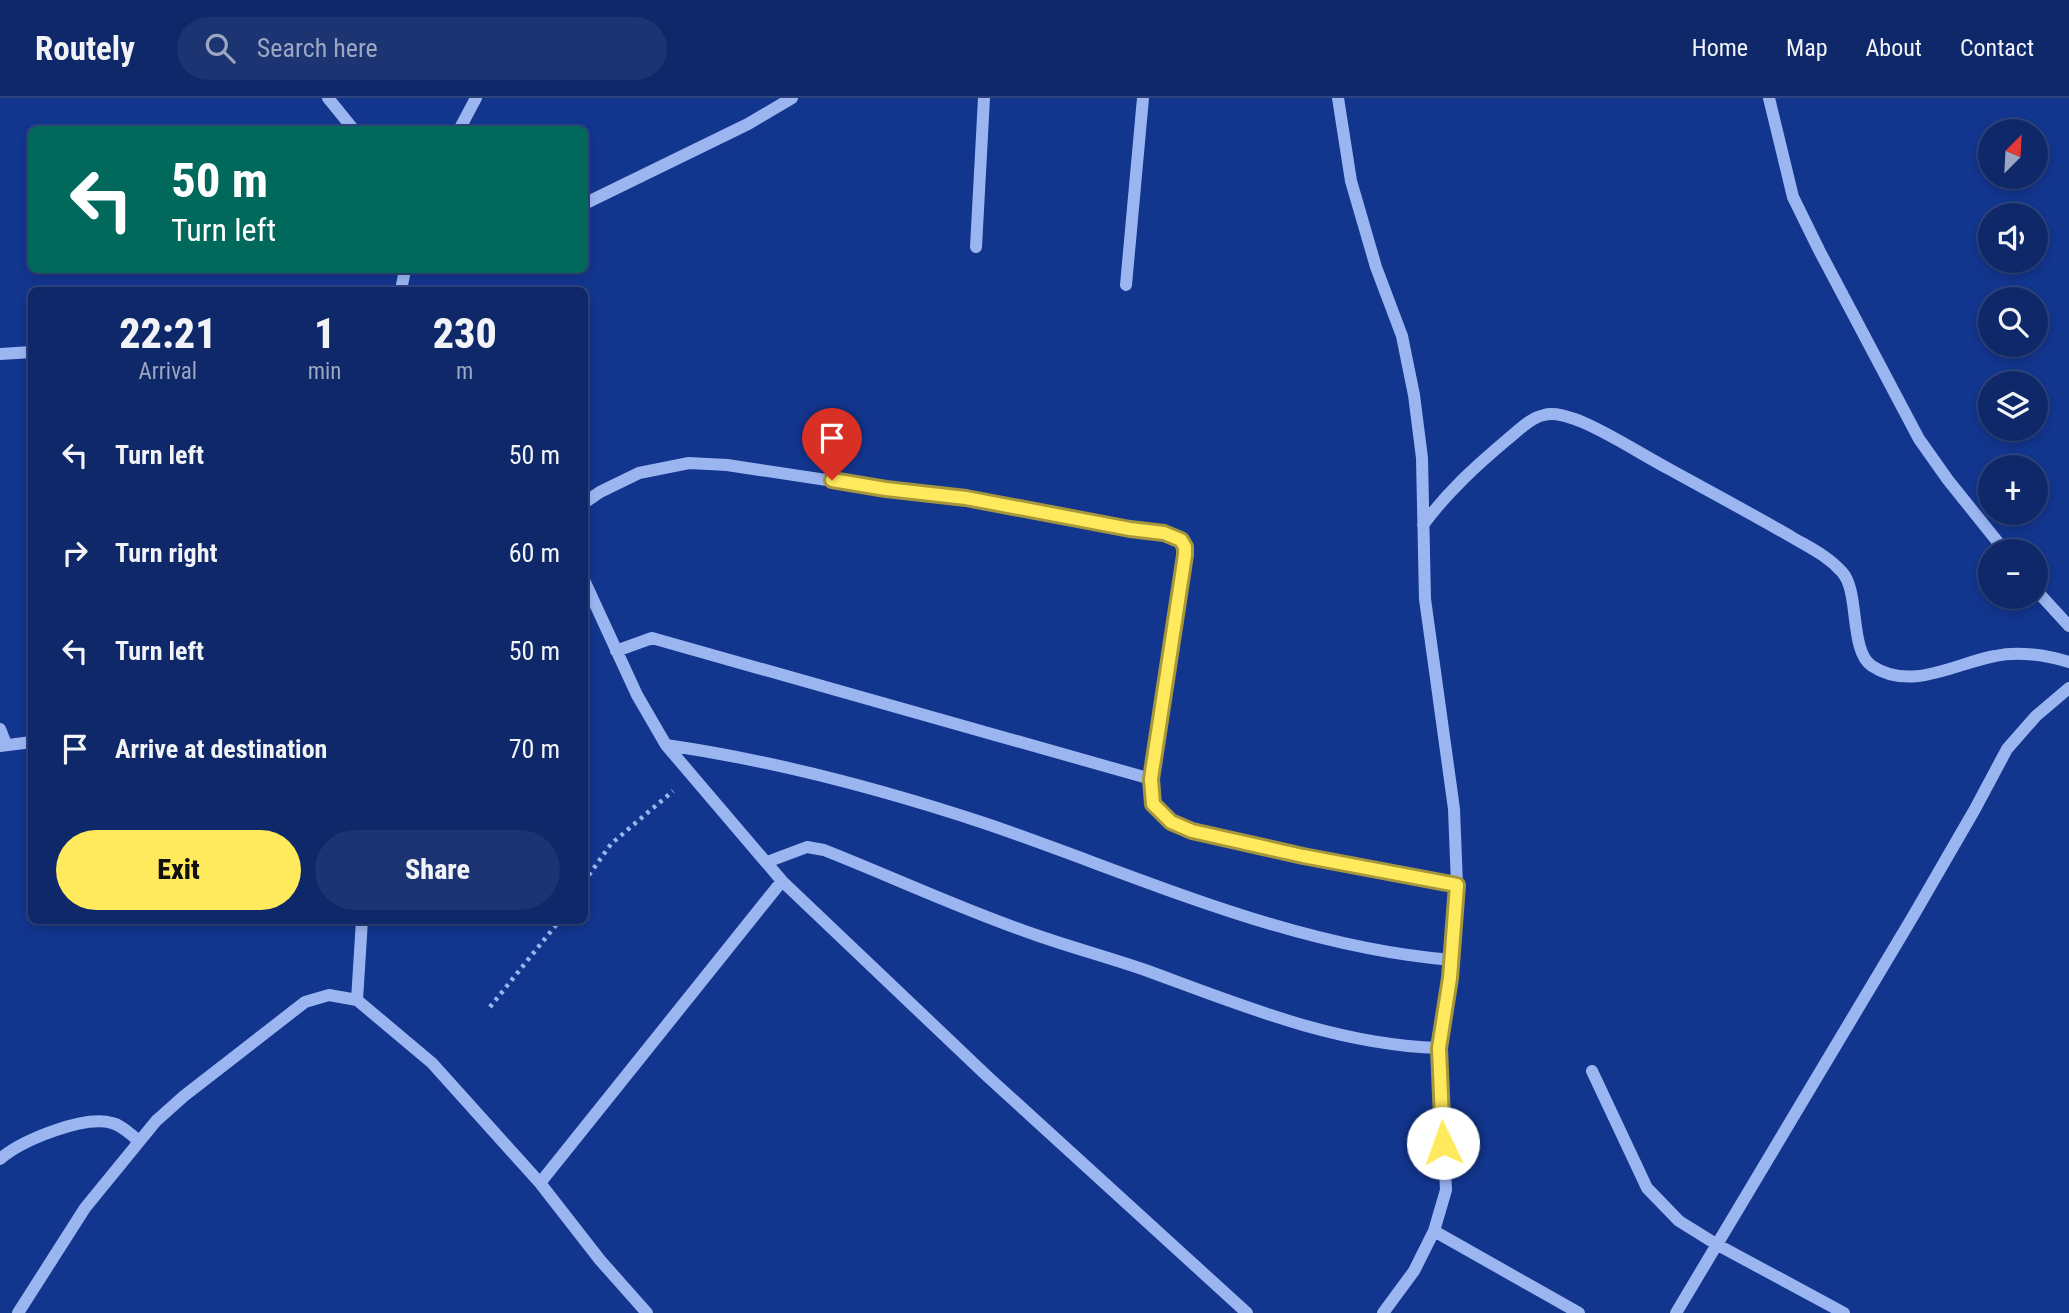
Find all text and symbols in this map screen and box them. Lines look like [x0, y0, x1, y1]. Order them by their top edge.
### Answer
search box [177, 17, 667, 80]
text: Routely [35, 29, 135, 68]
icon: search [201, 29, 239, 67]
text: Search here [257, 33, 378, 63]
text: Home [1692, 34, 1748, 62]
text: Map [1786, 34, 1828, 62]
text: About [1866, 34, 1922, 62]
text: Contact [1960, 34, 2034, 62]
north arrow [1978, 119, 2048, 189]
map controls [1978, 119, 2048, 609]
text: 50 m [171, 152, 268, 209]
icon: left [56, 154, 147, 245]
button: sound [1978, 203, 2048, 273]
text: Turn left [171, 211, 276, 249]
button: search [1978, 287, 2048, 357]
text: 22:21 [119, 309, 216, 358]
text: 1 [314, 309, 335, 358]
text: 230 [433, 309, 497, 358]
text: Arrival [139, 358, 197, 385]
text: min [308, 358, 341, 385]
text: m [456, 358, 473, 385]
button: layers [1978, 371, 2048, 441]
pin [802, 408, 862, 480]
icon: arrive [813, 419, 851, 457]
icon: left [56, 436, 94, 474]
text: Turn left [115, 440, 204, 470]
text: 50 m [509, 440, 560, 470]
button: + [1978, 455, 2048, 525]
icon: right [56, 534, 94, 572]
text: Turn right [115, 538, 217, 568]
text: 60 m [509, 538, 560, 568]
button: − [1978, 539, 2048, 609]
icon: left [56, 632, 94, 670]
text: Turn left [115, 636, 204, 666]
text: 50 m [509, 636, 560, 666]
icon: arrive [56, 730, 94, 768]
text: Arrive at destination [115, 734, 327, 764]
text: 70 m [509, 734, 560, 764]
button: Exit [56, 830, 301, 910]
button: Share [315, 830, 560, 910]
position arrow [1406, 1106, 1480, 1180]

